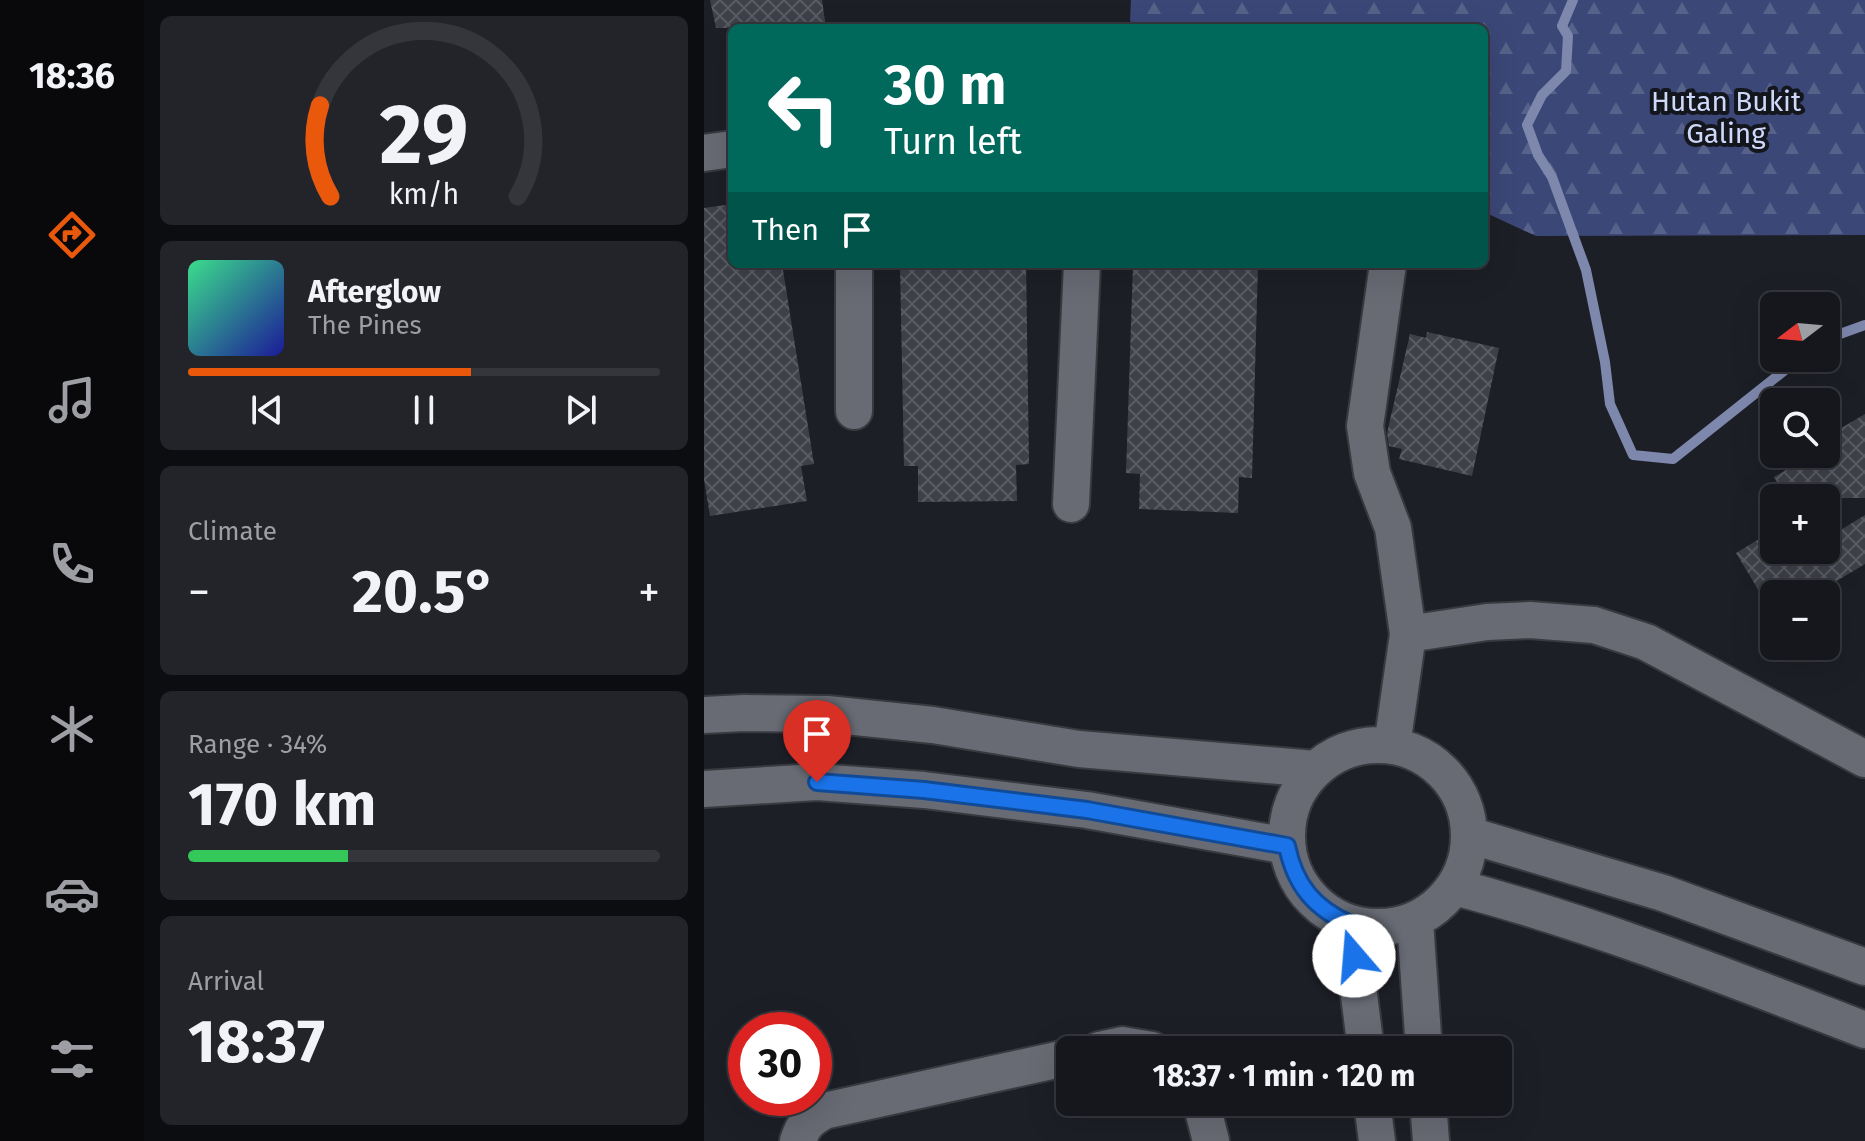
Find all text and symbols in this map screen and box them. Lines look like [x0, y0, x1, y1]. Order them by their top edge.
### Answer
text: 30 m [884, 52, 1006, 119]
text: 18:36 [29, 54, 115, 98]
icon: left [752, 56, 856, 160]
text: 29 [380, 84, 468, 184]
park label: Hutan Bukit Galing [1651, 85, 1802, 150]
text: Turn left [884, 120, 1022, 164]
text: km/h [389, 177, 459, 212]
icon: directions [44, 207, 100, 263]
icon: arrive [835, 208, 879, 252]
text: Then [752, 212, 819, 248]
text: Afterglow [308, 274, 441, 310]
north arrow [1760, 292, 1840, 372]
map controls [1760, 292, 1840, 660]
text: The Pines [308, 310, 422, 341]
icon: music [44, 372, 100, 428]
icon: previous [245, 388, 289, 432]
icon: pause [402, 388, 446, 432]
icon: next [559, 388, 603, 432]
button: search [1760, 388, 1840, 468]
button: + [1760, 484, 1840, 564]
text: Climate [188, 516, 277, 547]
icon: phone [44, 536, 100, 592]
text: 20.5° [352, 556, 496, 628]
text: − [188, 566, 210, 619]
text: + [638, 566, 660, 619]
button: − [1760, 580, 1840, 660]
pin [783, 700, 851, 782]
icon: climate [44, 701, 100, 757]
icon: arrive [795, 712, 839, 756]
text: Range · 34% [188, 729, 327, 760]
text: 170 km [188, 769, 376, 841]
icon: car [44, 866, 100, 922]
position arrow [1312, 914, 1396, 998]
text: Arrival [188, 966, 264, 997]
text: 18:37 [188, 1006, 325, 1078]
speed limit sign: 30 [728, 1012, 832, 1116]
icon: filters [44, 1031, 100, 1087]
text: 18:37 · 1 min · 120 m [1153, 1058, 1415, 1094]

